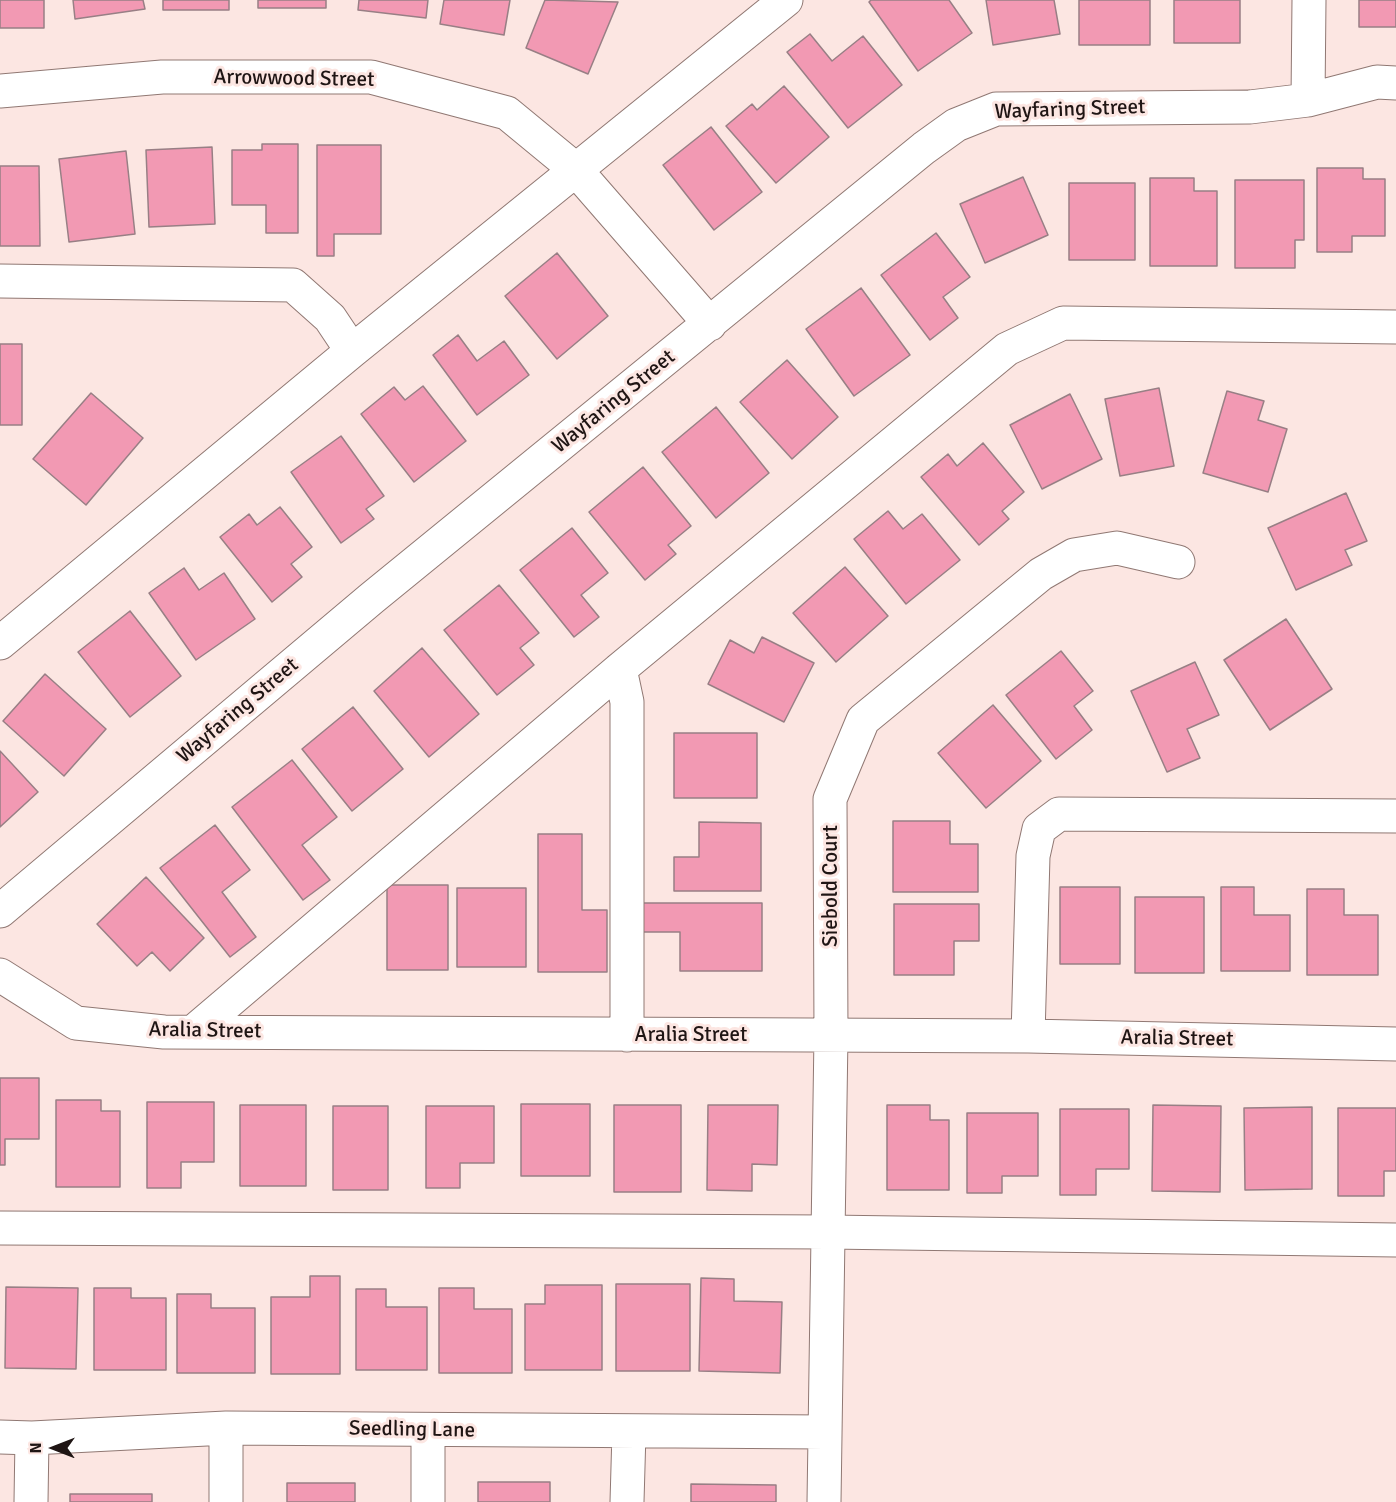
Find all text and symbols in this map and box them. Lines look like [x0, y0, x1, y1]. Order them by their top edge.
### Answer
street label: Arrowwood Street [213, 65, 375, 93]
street label: Wayfaring Street [994, 95, 1146, 125]
street label: Wayfaring Street [547, 345, 681, 459]
street label: Wayfaring Street [172, 653, 304, 769]
street label: Siebold Court [818, 825, 844, 947]
street label: Aralia Street [148, 1017, 262, 1045]
street label: Aralia Street [635, 1022, 747, 1048]
street label: Aralia Street [1120, 1025, 1234, 1053]
street label: Seedling Lane [349, 1416, 475, 1444]
north arrow [24, 1418, 84, 1478]
text: N [26, 1442, 46, 1454]

